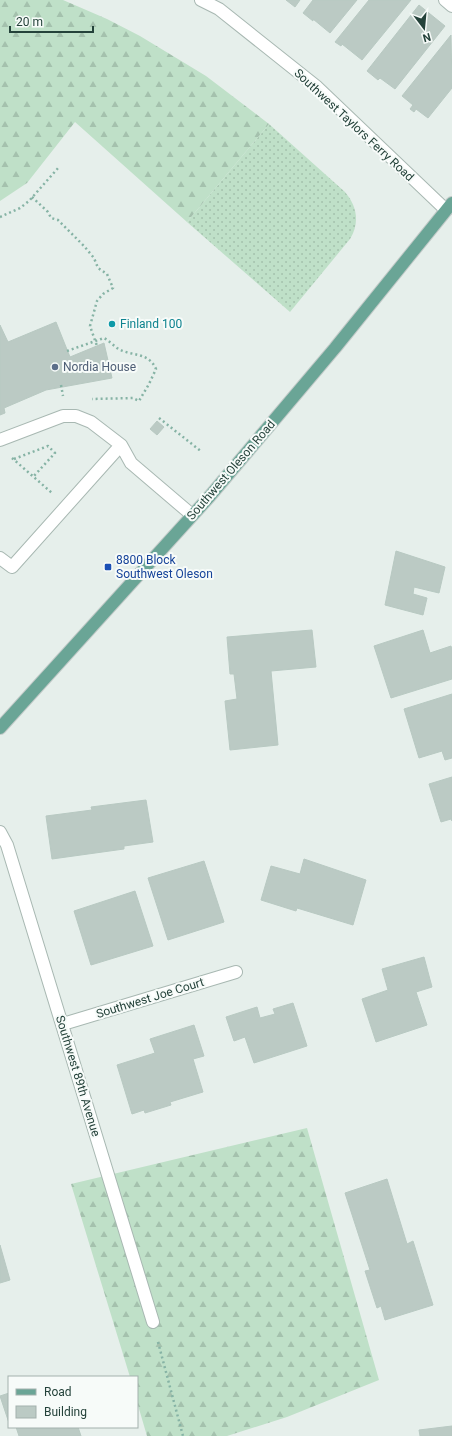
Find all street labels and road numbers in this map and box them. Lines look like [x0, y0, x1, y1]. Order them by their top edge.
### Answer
street label: Southwest Taylors Ferry Road [291, 66, 417, 184]
street label: Southwest Oleson Road [184, 417, 278, 523]
street label: Southwest Joe Court [94, 975, 206, 1021]
street label: Southwest 89th Avenue [53, 1014, 103, 1138]

